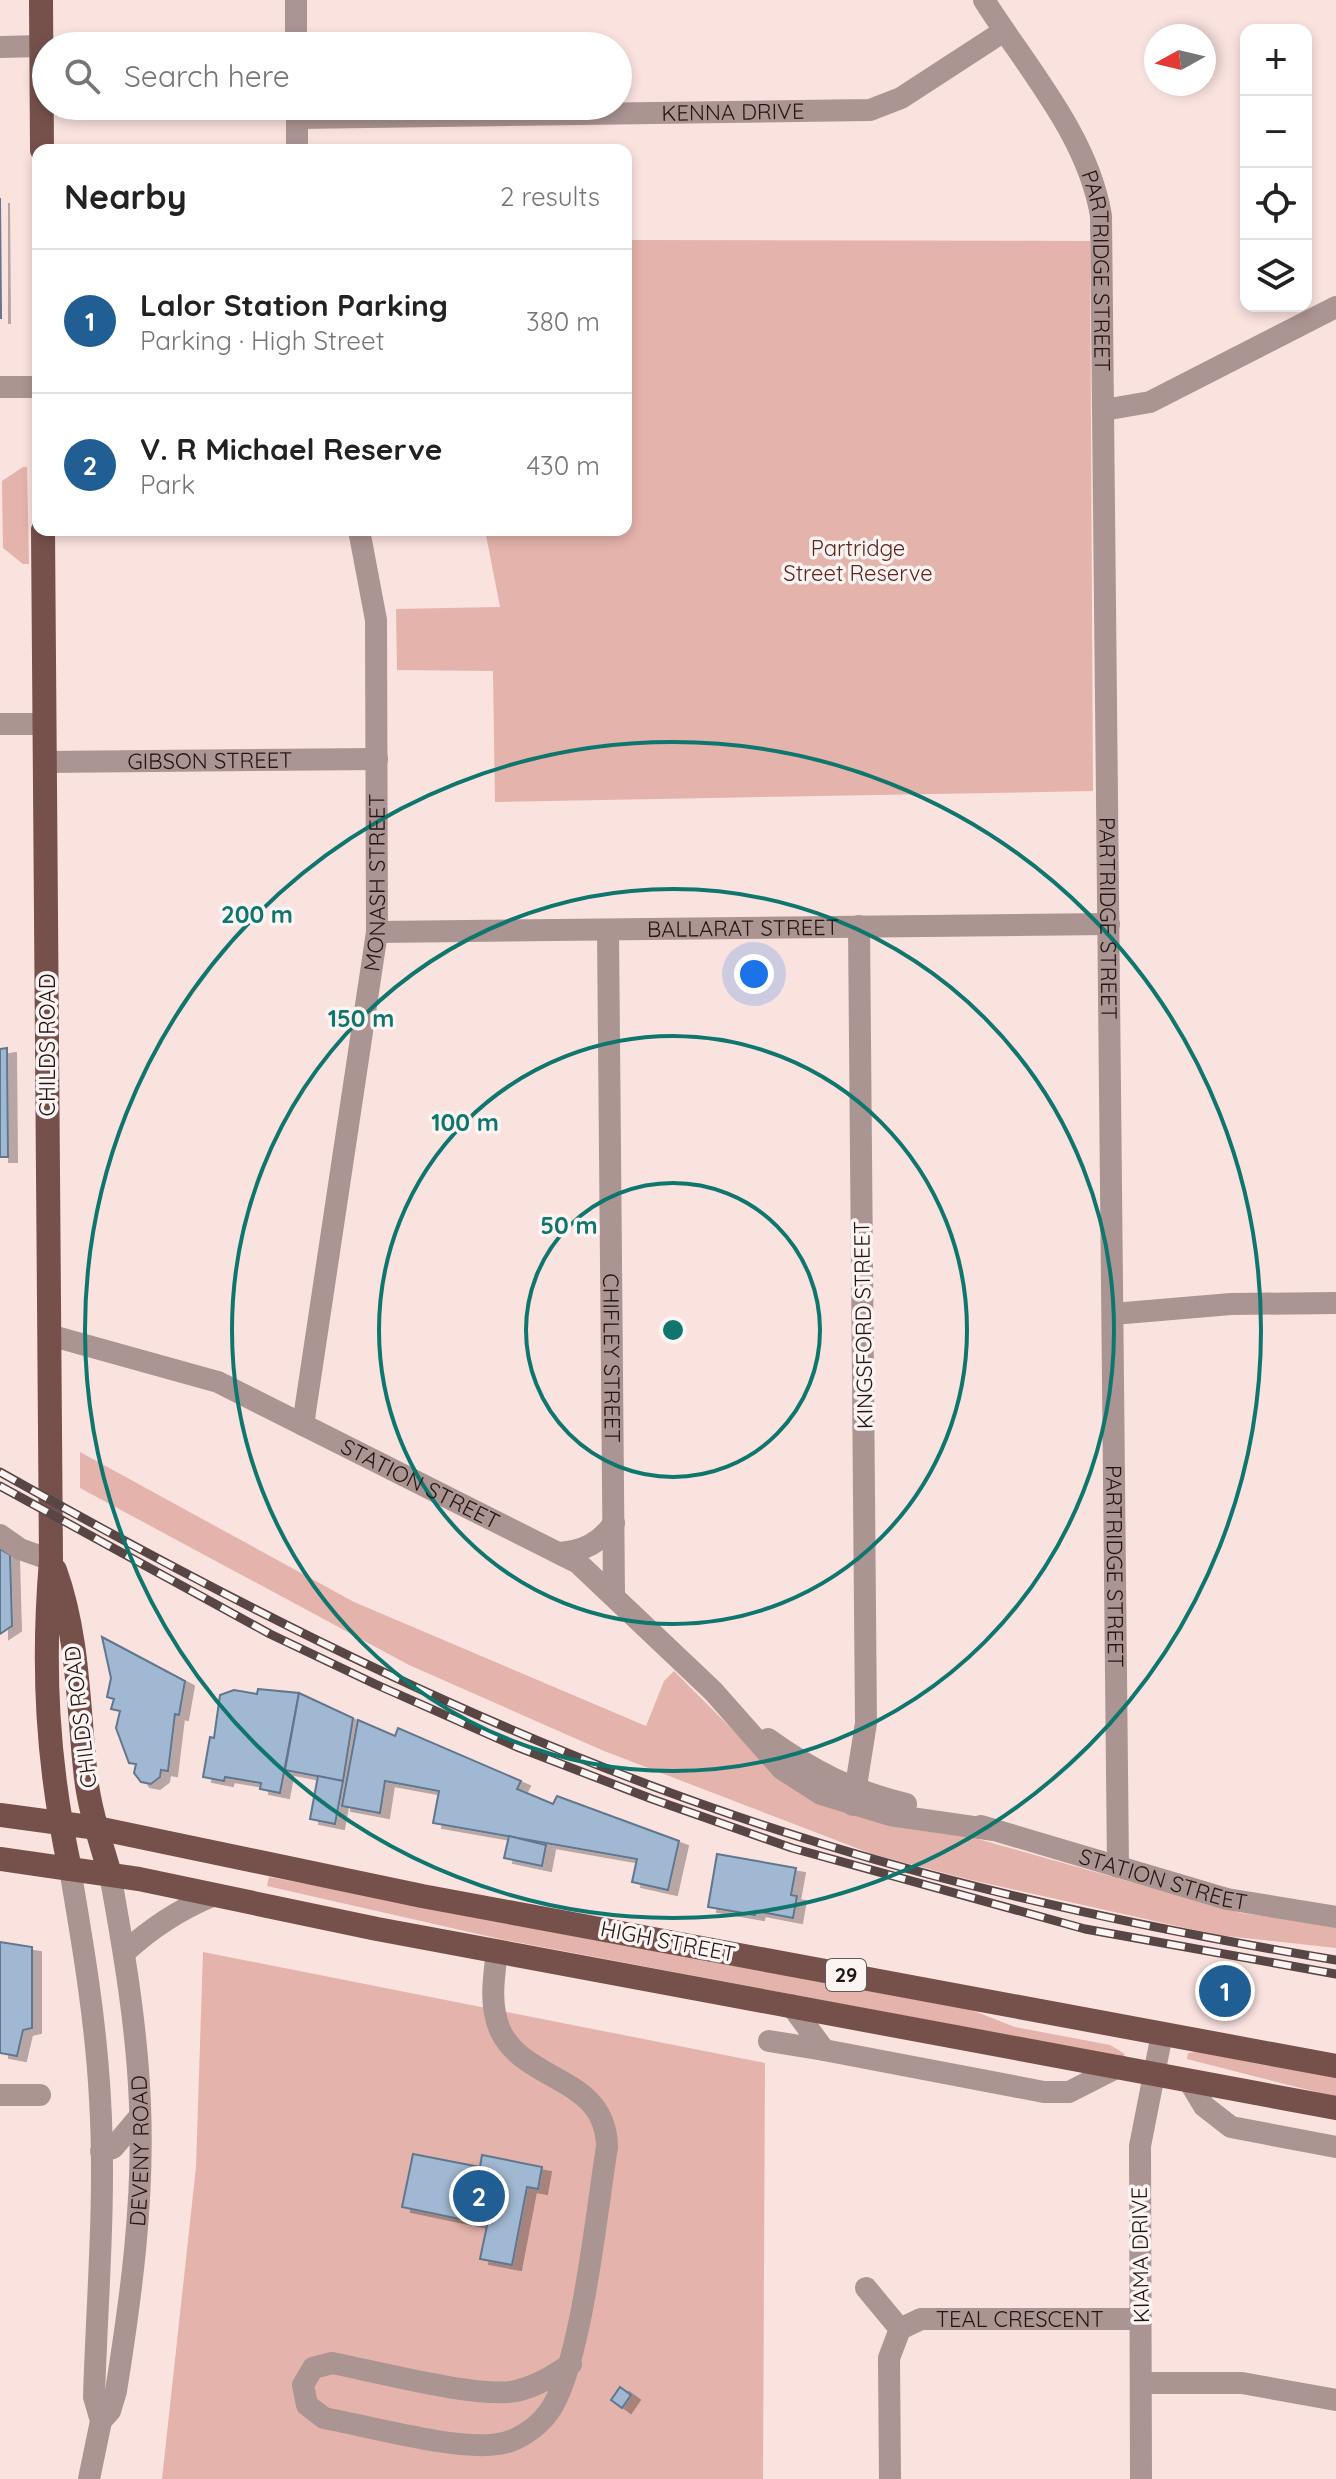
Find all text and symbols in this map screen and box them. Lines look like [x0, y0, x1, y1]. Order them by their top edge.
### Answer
north arrow [1144, 24, 1216, 96]
map controls [1240, 24, 1312, 312]
button: + [1240, 24, 1312, 96]
search box [32, 32, 632, 120]
icon: search [60, 54, 104, 98]
text: Search here [124, 57, 290, 95]
button: − [1240, 96, 1312, 168]
street label: KENNA DRIVE [661, 97, 805, 127]
street label: PARTRIDGE STREET [1075, 166, 1117, 372]
button: locate [1240, 168, 1312, 240]
text: Nearby [64, 175, 187, 218]
text: 2 results [500, 180, 600, 213]
button: layers [1240, 240, 1312, 312]
text: Lalor Station Parking [140, 286, 448, 324]
text: 1 [85, 305, 95, 338]
text: 380 m [526, 305, 600, 338]
text: Parking · High Street [140, 324, 385, 357]
text: V. R Michael Reserve [140, 430, 442, 468]
text: 2 [83, 449, 97, 482]
text: 430 m [526, 449, 600, 482]
text: Park [140, 468, 195, 501]
park label: Partridge Street Reserve [783, 534, 933, 587]
street label: GIBSON STREET [127, 746, 293, 775]
street label: MONASH STREET [357, 793, 391, 973]
street label: PARTRIDGE STREET [1093, 817, 1123, 1020]
text: 200 m [221, 899, 293, 929]
street label: BALLARAT STREET [647, 913, 839, 943]
your location [734, 954, 774, 994]
street label: CHILDS ROAD [33, 974, 61, 1116]
text: 150 m [328, 1003, 394, 1033]
text: 100 m [431, 1107, 499, 1137]
text: 50 m [540, 1210, 598, 1240]
street label: KINGSFORD STREET [847, 1221, 879, 1429]
street label: CHIFLEY STREET [597, 1273, 627, 1443]
centre of rings [659, 1316, 687, 1344]
street label: STATION STREET [336, 1432, 505, 1535]
street label: PARTRIDGE STREET [1100, 1465, 1130, 1668]
street label: CHILDS ROAD [57, 1644, 103, 1790]
street label: STATION STREET [1076, 1842, 1249, 1916]
street label: HIGH STREET [598, 1914, 738, 1968]
road number: 29 [826, 1959, 866, 1991]
pin: 1 [1199, 1961, 1251, 2021]
street label: DEVENY ROAD [123, 2074, 155, 2227]
pin: 2 [453, 2166, 505, 2226]
street label: KIAMA DRIVE [1125, 2187, 1155, 2323]
street label: TEAL CRESCENT [936, 2305, 1104, 2333]

